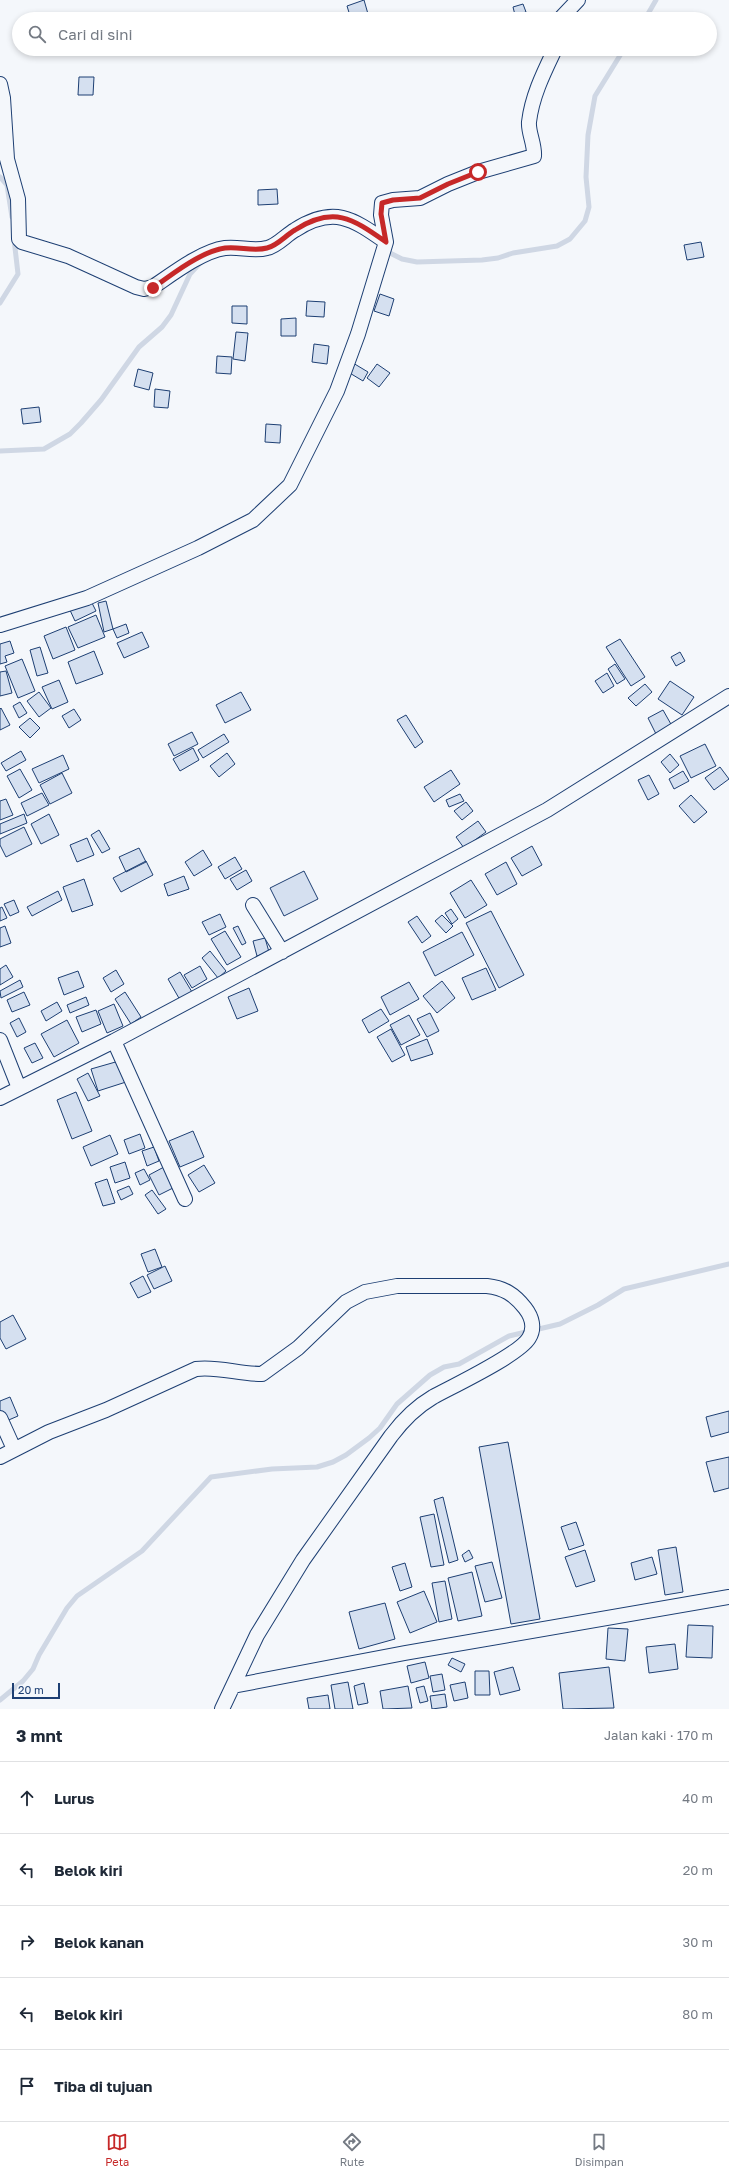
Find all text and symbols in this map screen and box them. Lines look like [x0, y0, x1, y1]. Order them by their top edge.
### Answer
search box [12, 12, 717, 56]
icon: search [26, 23, 48, 45]
text: Cari di sini [58, 25, 133, 43]
route start [469, 163, 487, 181]
route end [144, 279, 162, 297]
scale bar [12, 1681, 60, 1700]
text: 20 m [18, 1683, 44, 1696]
text: 3 mnt [16, 1725, 63, 1746]
text: Jalan kaki · 170 m [604, 1727, 713, 1743]
icon: ahead [16, 1787, 38, 1809]
text: Lurus [54, 1789, 95, 1807]
text: 40 m [682, 1790, 713, 1806]
icon: left [16, 1859, 38, 1881]
text: Belok kiri [54, 1861, 123, 1879]
text: 20 m [683, 1862, 713, 1878]
icon: right [16, 1931, 38, 1953]
text: Belok kanan [54, 1933, 144, 1951]
text: 30 m [683, 1934, 713, 1950]
icon: left [16, 2003, 38, 2025]
text: Belok kiri [54, 2005, 123, 2023]
text: 80 m [682, 2006, 713, 2022]
icon: arrive [16, 2075, 38, 2097]
text: Tiba di tujuan [54, 2077, 152, 2095]
tab: Peta [105, 2131, 129, 2168]
tab: Rute [340, 2131, 364, 2168]
tab: Disimpan [575, 2131, 624, 2168]

